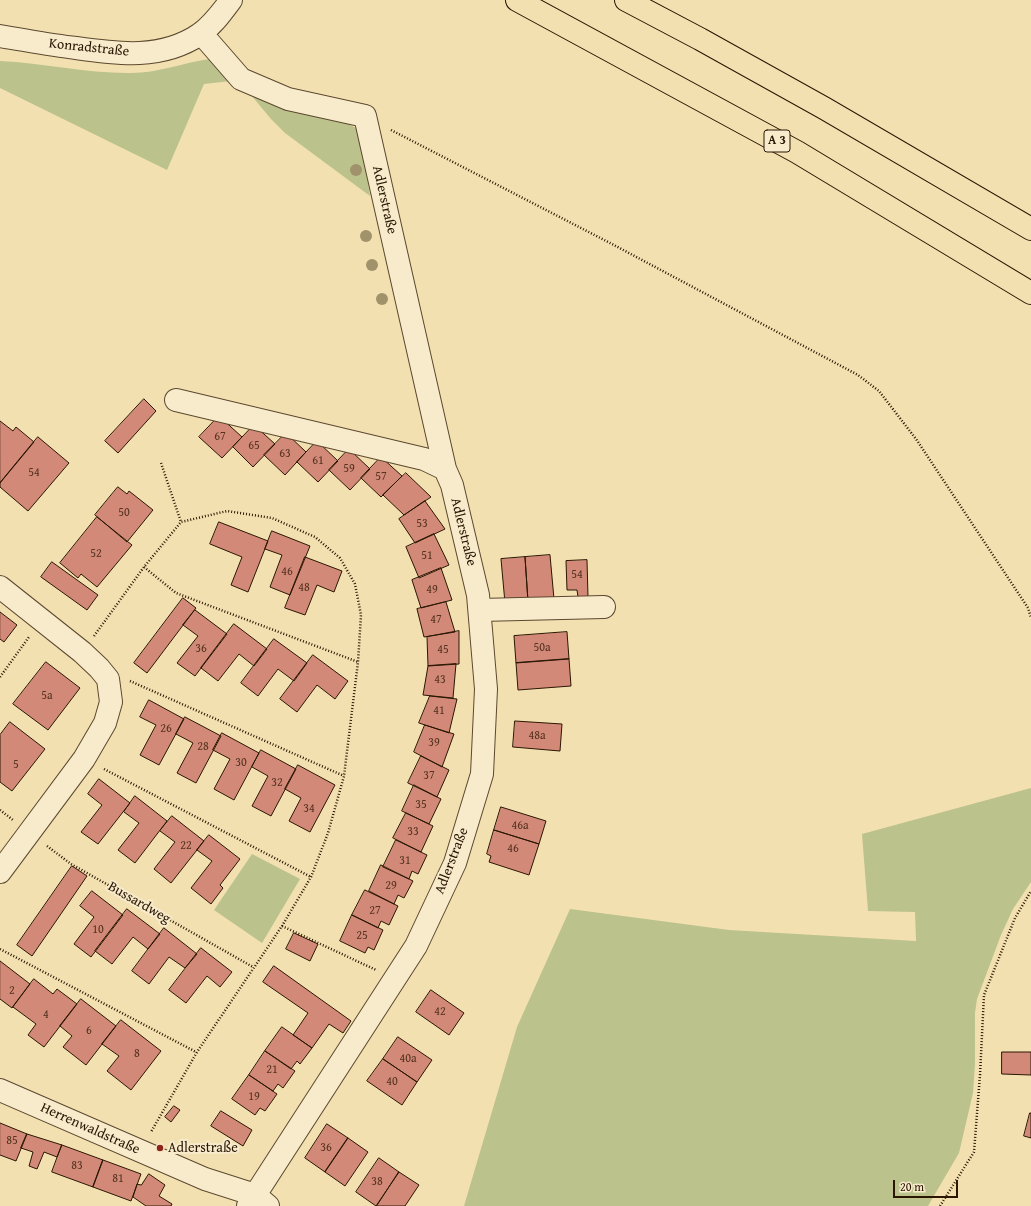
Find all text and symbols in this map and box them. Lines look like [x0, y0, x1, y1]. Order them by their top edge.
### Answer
street label: Konradstraße [48, 35, 130, 61]
road number: A 3 [764, 130, 790, 152]
street label: Adlerstraße [368, 164, 400, 236]
house number: 67 [214, 430, 226, 444]
house number: 65 [248, 439, 260, 453]
house number: 63 [279, 447, 291, 461]
house number: 61 [312, 454, 324, 468]
house number: 59 [343, 462, 355, 476]
house number: 54 [28, 466, 40, 480]
house number: 57 [375, 470, 387, 484]
street label: Adlerstraße [446, 496, 480, 568]
house number: 50 [118, 506, 130, 520]
house number: 53 [416, 517, 428, 531]
house number: 52 [90, 547, 102, 561]
house number: 51 [421, 549, 433, 563]
house number: 46 [281, 565, 293, 579]
house number: 54 [571, 568, 583, 582]
house number: 48 [298, 581, 310, 595]
house number: 49 [426, 583, 438, 597]
house number: 47 [430, 613, 442, 627]
house number: 50a [533, 641, 551, 655]
house number: 36 [195, 642, 207, 656]
house number: 45 [437, 643, 449, 657]
house number: 43 [434, 673, 446, 687]
house number: 5a [41, 689, 53, 703]
house number: 41 [433, 704, 445, 718]
house number: 26 [160, 722, 172, 736]
house number: 48a [528, 729, 546, 743]
house number: 39 [428, 736, 440, 750]
house number: 28 [197, 740, 209, 754]
house number: 30 [235, 756, 247, 770]
house number: 5 [13, 758, 19, 772]
house number: 37 [423, 769, 435, 783]
house number: 32 [271, 776, 283, 790]
house number: 35 [415, 798, 427, 812]
house number: 34 [303, 802, 315, 816]
house number: 46a [511, 819, 529, 833]
house number: 33 [407, 825, 419, 839]
street label: Adlerstraße [432, 825, 472, 897]
house number: 22 [180, 839, 192, 853]
house number: 46 [507, 842, 519, 856]
house number: 31 [399, 854, 411, 868]
street label: Bussardweg [105, 878, 173, 928]
house number: 29 [385, 879, 397, 893]
house number: 27 [369, 904, 381, 918]
house number: 10 [92, 923, 104, 937]
house number: 25 [356, 929, 368, 943]
house number: 2 [9, 984, 15, 998]
house number: 42 [434, 1005, 446, 1019]
house number: 4 [43, 1008, 49, 1022]
house number: 6 [86, 1024, 92, 1038]
house number: 8 [134, 1047, 140, 1061]
house number: 40a [399, 1052, 417, 1066]
house number: 21 [266, 1063, 278, 1077]
house number: 40 [386, 1075, 398, 1089]
house number: 19 [248, 1090, 260, 1104]
street label: Herrenwaldstraße [38, 1100, 142, 1158]
house number: 85 [6, 1134, 18, 1148]
place label: Adlerstraße [168, 1140, 238, 1156]
house number: 36 [320, 1141, 332, 1155]
marker: Adlerstraße [155, 1143, 165, 1153]
house number: 83 [71, 1159, 83, 1173]
house number: 81 [112, 1172, 124, 1186]
scale bar [895, 1172, 960, 1198]
house number: 38 [371, 1175, 383, 1189]
text: 20 m [900, 1178, 924, 1195]

